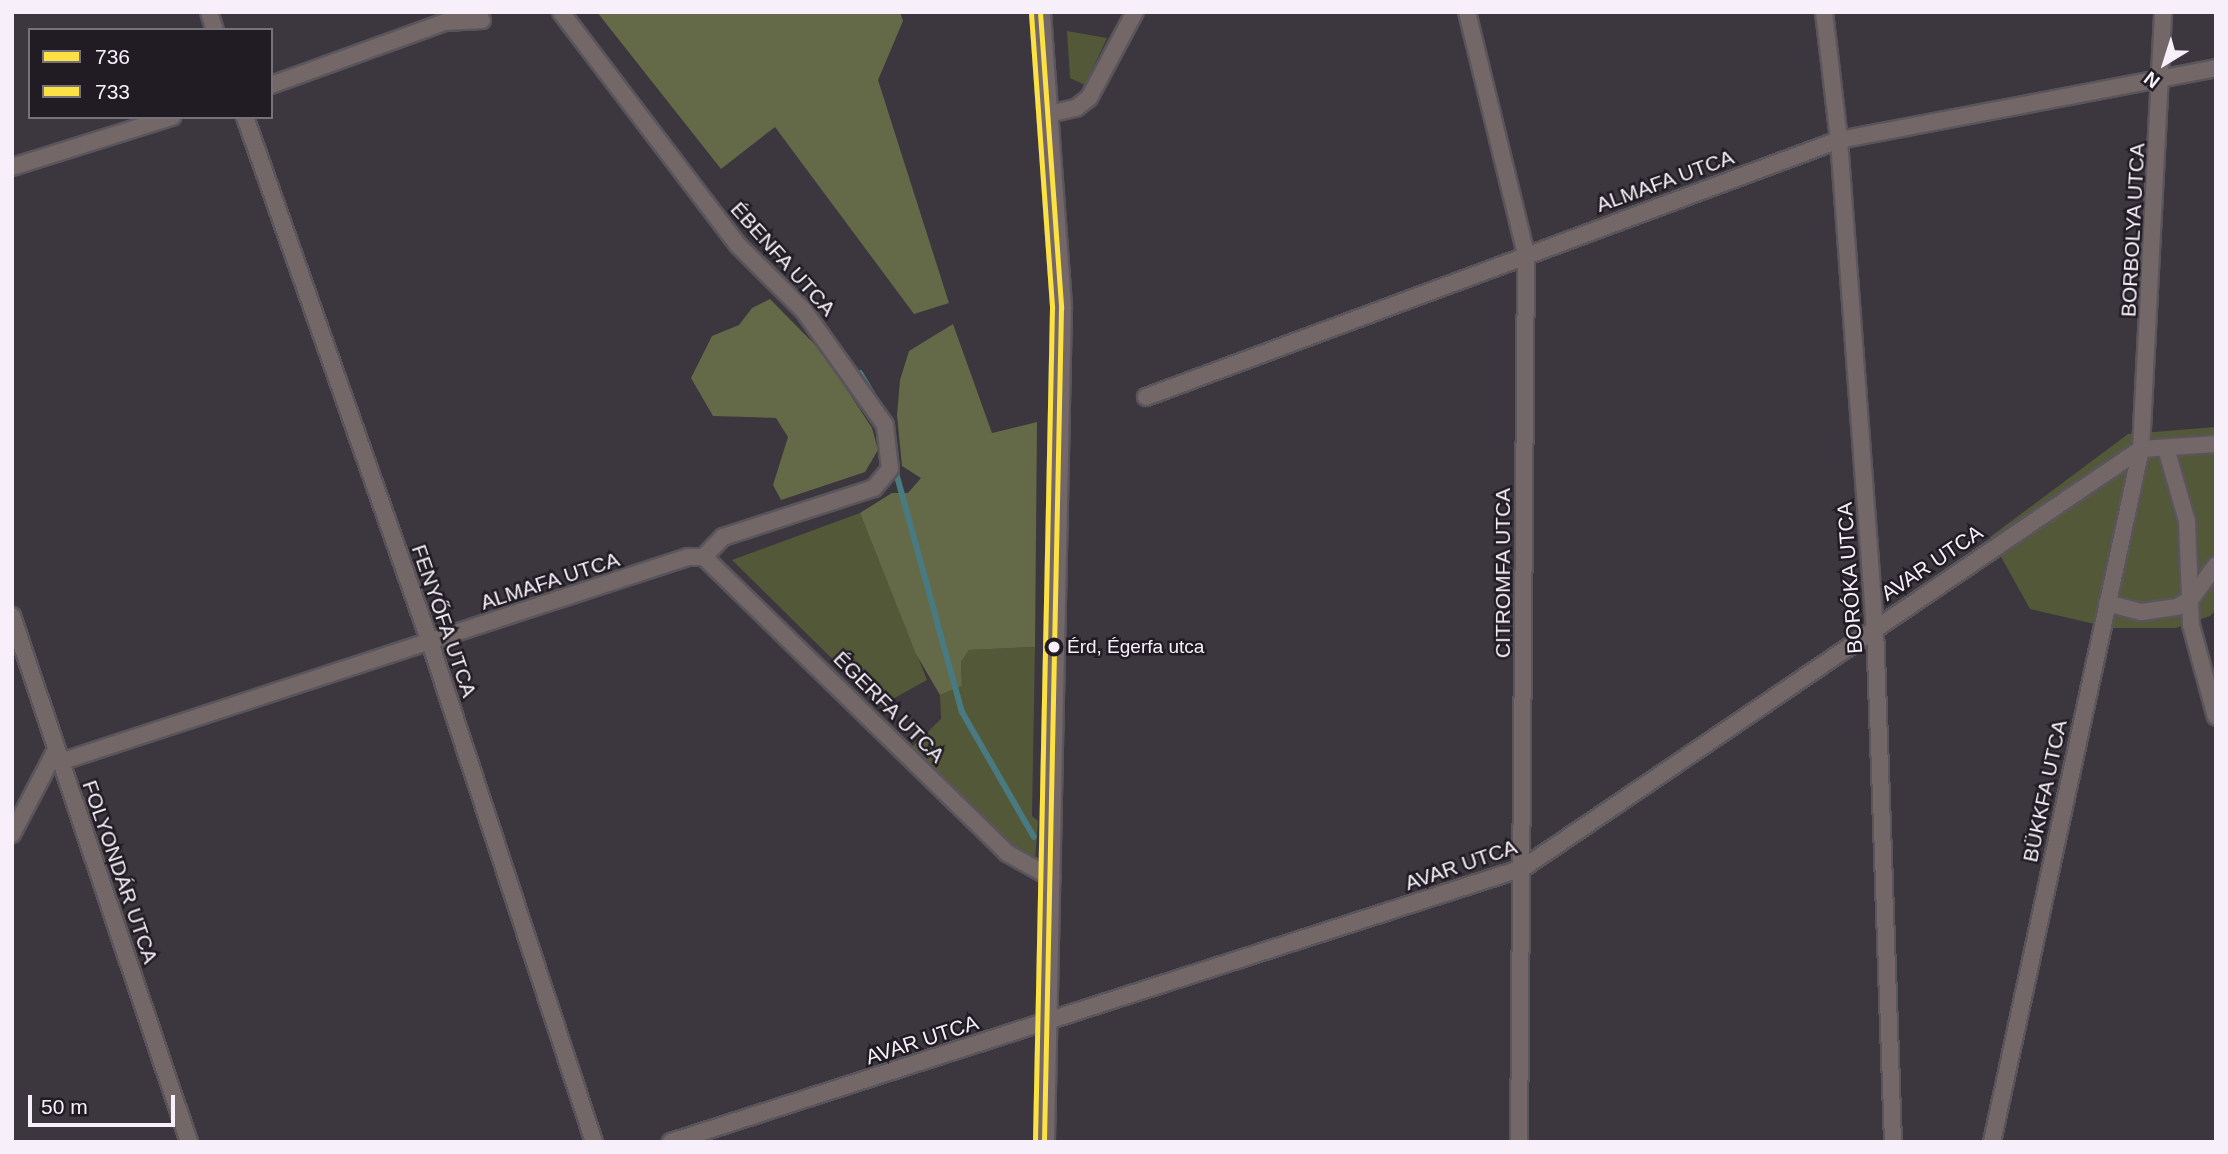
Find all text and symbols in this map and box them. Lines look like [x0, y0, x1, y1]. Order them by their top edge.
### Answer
legend [28, 28, 273, 119]
north arrow [2130, 28, 2200, 98]
text: 736 [95, 45, 130, 68]
text: N [2140, 67, 2164, 92]
text: 733 [95, 80, 130, 103]
street label: BORBOLYA UTCA [2116, 142, 2150, 318]
street label: ALMAFA UTCA [1592, 144, 1738, 218]
street label: ÉBENFA UTCA [725, 196, 841, 322]
street label: CITROMFA UTCA [1490, 487, 1516, 659]
street label: BORÓKA UTCA [1832, 501, 1868, 655]
street label: AVAR UTCA [1876, 520, 1988, 606]
street label: FENYŐFA UTCA [406, 541, 482, 701]
street label: ALMAFA UTCA [477, 546, 623, 616]
place label: Érd, Égerfa utca [1067, 636, 1204, 658]
marker: Érd, Égerfa utca [1047, 640, 1061, 654]
street label: ÉGERFA UTCA [828, 646, 950, 768]
street label: BÜKKFA UTCA [2018, 717, 2072, 865]
street label: FOLYONDÁR UTCA [77, 777, 163, 967]
street label: AVAR UTCA [1402, 834, 1520, 896]
street label: AVAR UTCA [862, 1010, 982, 1070]
scale bar [32, 1080, 178, 1124]
text: 50 m [41, 1095, 88, 1118]

